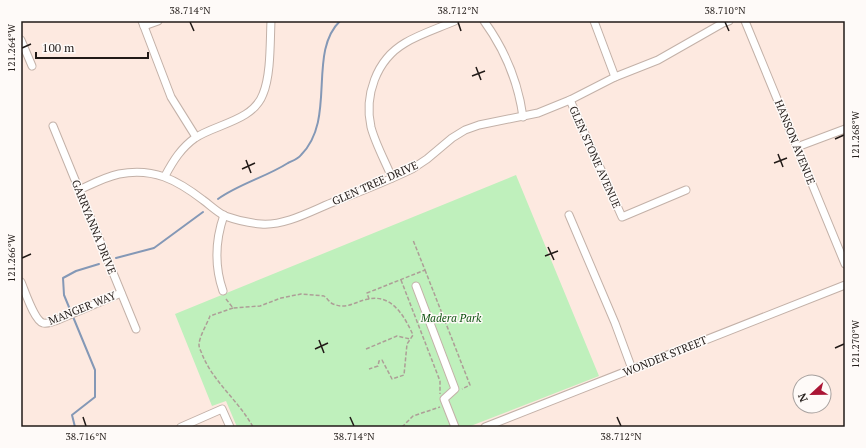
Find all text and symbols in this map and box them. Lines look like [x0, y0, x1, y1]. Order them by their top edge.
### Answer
text: 38.714°N [170, 4, 211, 17]
text: 38.712°N [438, 4, 479, 17]
text: 38.710°N [705, 4, 746, 17]
text: 121.264°W [5, 23, 18, 72]
scale bar [36, 34, 148, 60]
text: 100 m [42, 40, 75, 55]
street label: HANSON AVENUE [772, 98, 818, 186]
street label: GLEN STONE AVENUE [566, 104, 624, 210]
text: 121.268°W [849, 110, 862, 159]
street label: GLEN TREE DRIVE [330, 158, 420, 208]
street label: GARRYANNA DRIVE [69, 178, 119, 276]
text: 121.266°W [5, 233, 18, 282]
street label: MANGER WAY [46, 288, 119, 328]
park label: Madera Park [420, 311, 482, 325]
text: 121.270°W [849, 319, 862, 368]
street label: WONDER STREET [621, 333, 709, 379]
north arrow [792, 374, 832, 414]
text: N [794, 391, 811, 404]
text: 38.716°N [66, 430, 107, 443]
text: 38.714°N [334, 430, 375, 443]
text: 38.712°N [601, 430, 642, 443]

